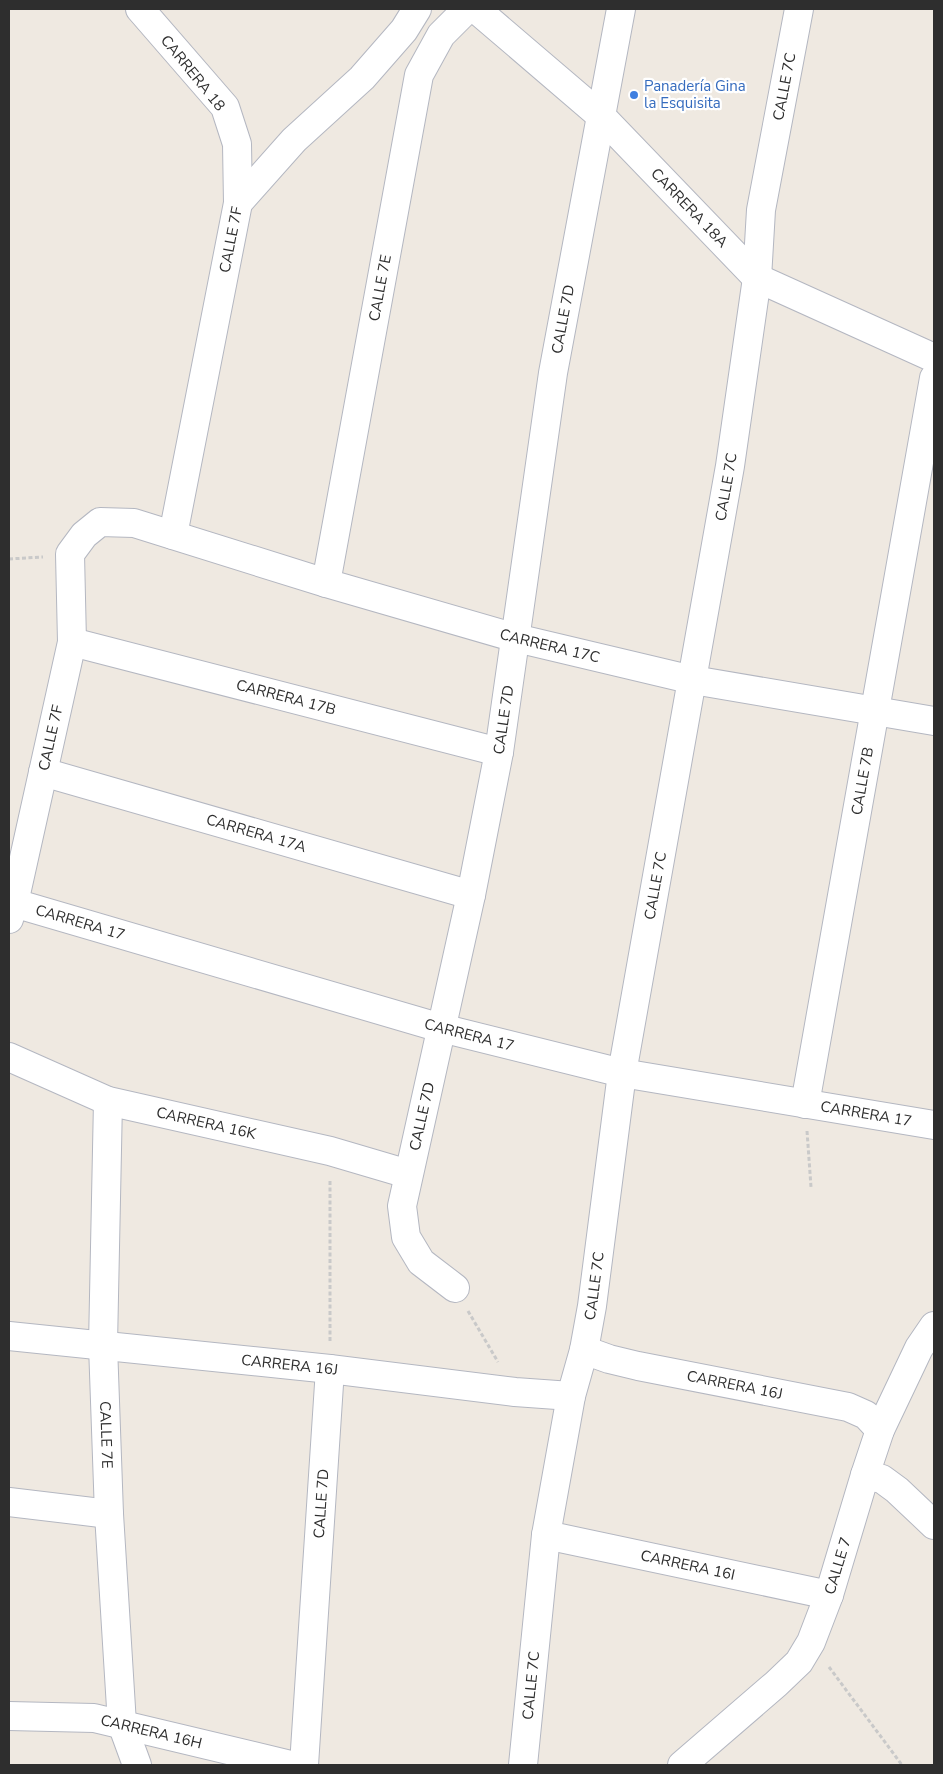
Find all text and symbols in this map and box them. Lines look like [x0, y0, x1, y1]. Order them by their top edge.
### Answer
street label: CARRERA 18 [156, 31, 230, 115]
street label: CALLE 7C [768, 51, 801, 122]
place label: Panadería Gina la Esquisita [644, 76, 746, 113]
marker: Panadería Gina la Esquisita [628, 89, 640, 101]
street label: CARRERA 18A [646, 164, 732, 252]
street label: CALLE 7F [215, 205, 247, 274]
street label: CALLE 7E [364, 253, 396, 323]
street label: CALLE 7D [547, 283, 579, 355]
street label: CALLE 7C [710, 452, 742, 523]
street label: CARRERA 17C [497, 624, 602, 668]
street label: CARRERA 17B [234, 675, 338, 720]
street label: CALLE 7D [489, 684, 518, 756]
street label: CALLE 7F [34, 703, 68, 773]
street label: CALLE 7B [847, 745, 878, 817]
street label: CARRERA 17A [204, 809, 309, 857]
street label: CALLE 7C [639, 850, 671, 921]
street label: CARRERA 17 [33, 900, 127, 945]
street label: CARRERA 17 [422, 1014, 516, 1056]
street label: CALLE 7D [405, 1080, 439, 1153]
street label: CARRERA 17 [819, 1096, 913, 1131]
street label: CARRERA 16K [154, 1102, 259, 1144]
street label: CALLE 7C [580, 1251, 609, 1322]
street label: CARRERA 16J [240, 1350, 339, 1380]
street label: CARRERA 16J [685, 1366, 784, 1404]
street label: CALLE 7E [95, 1401, 117, 1469]
street label: CALLE 7D [309, 1468, 333, 1539]
street label: CALLE 7 [820, 1535, 856, 1597]
street label: CARRERA 16I [639, 1545, 737, 1585]
street label: CALLE 7C [518, 1650, 544, 1721]
street label: CARRERA 16H [99, 1710, 204, 1753]

